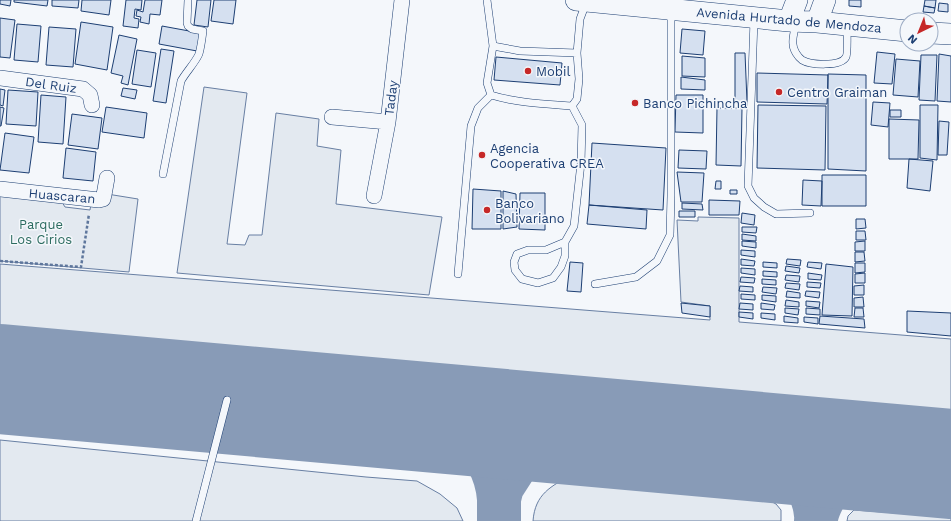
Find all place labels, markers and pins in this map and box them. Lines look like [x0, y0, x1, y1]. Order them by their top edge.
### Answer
place label: Mobil [536, 64, 570, 79]
marker: Mobil [523, 66, 533, 76]
place label: Centro Graiman [787, 85, 887, 100]
marker: Centro Graiman [774, 87, 784, 97]
place label: Banco Pichincha [643, 96, 748, 111]
marker: Banco Pichincha [630, 98, 640, 108]
place label: Agencia Cooperativa CREA [490, 141, 604, 171]
marker: Agencia Cooperativa CREA [477, 150, 487, 160]
place label: Banco Bolivariano [495, 196, 565, 226]
marker: Banco Bolivariano [482, 205, 492, 215]

